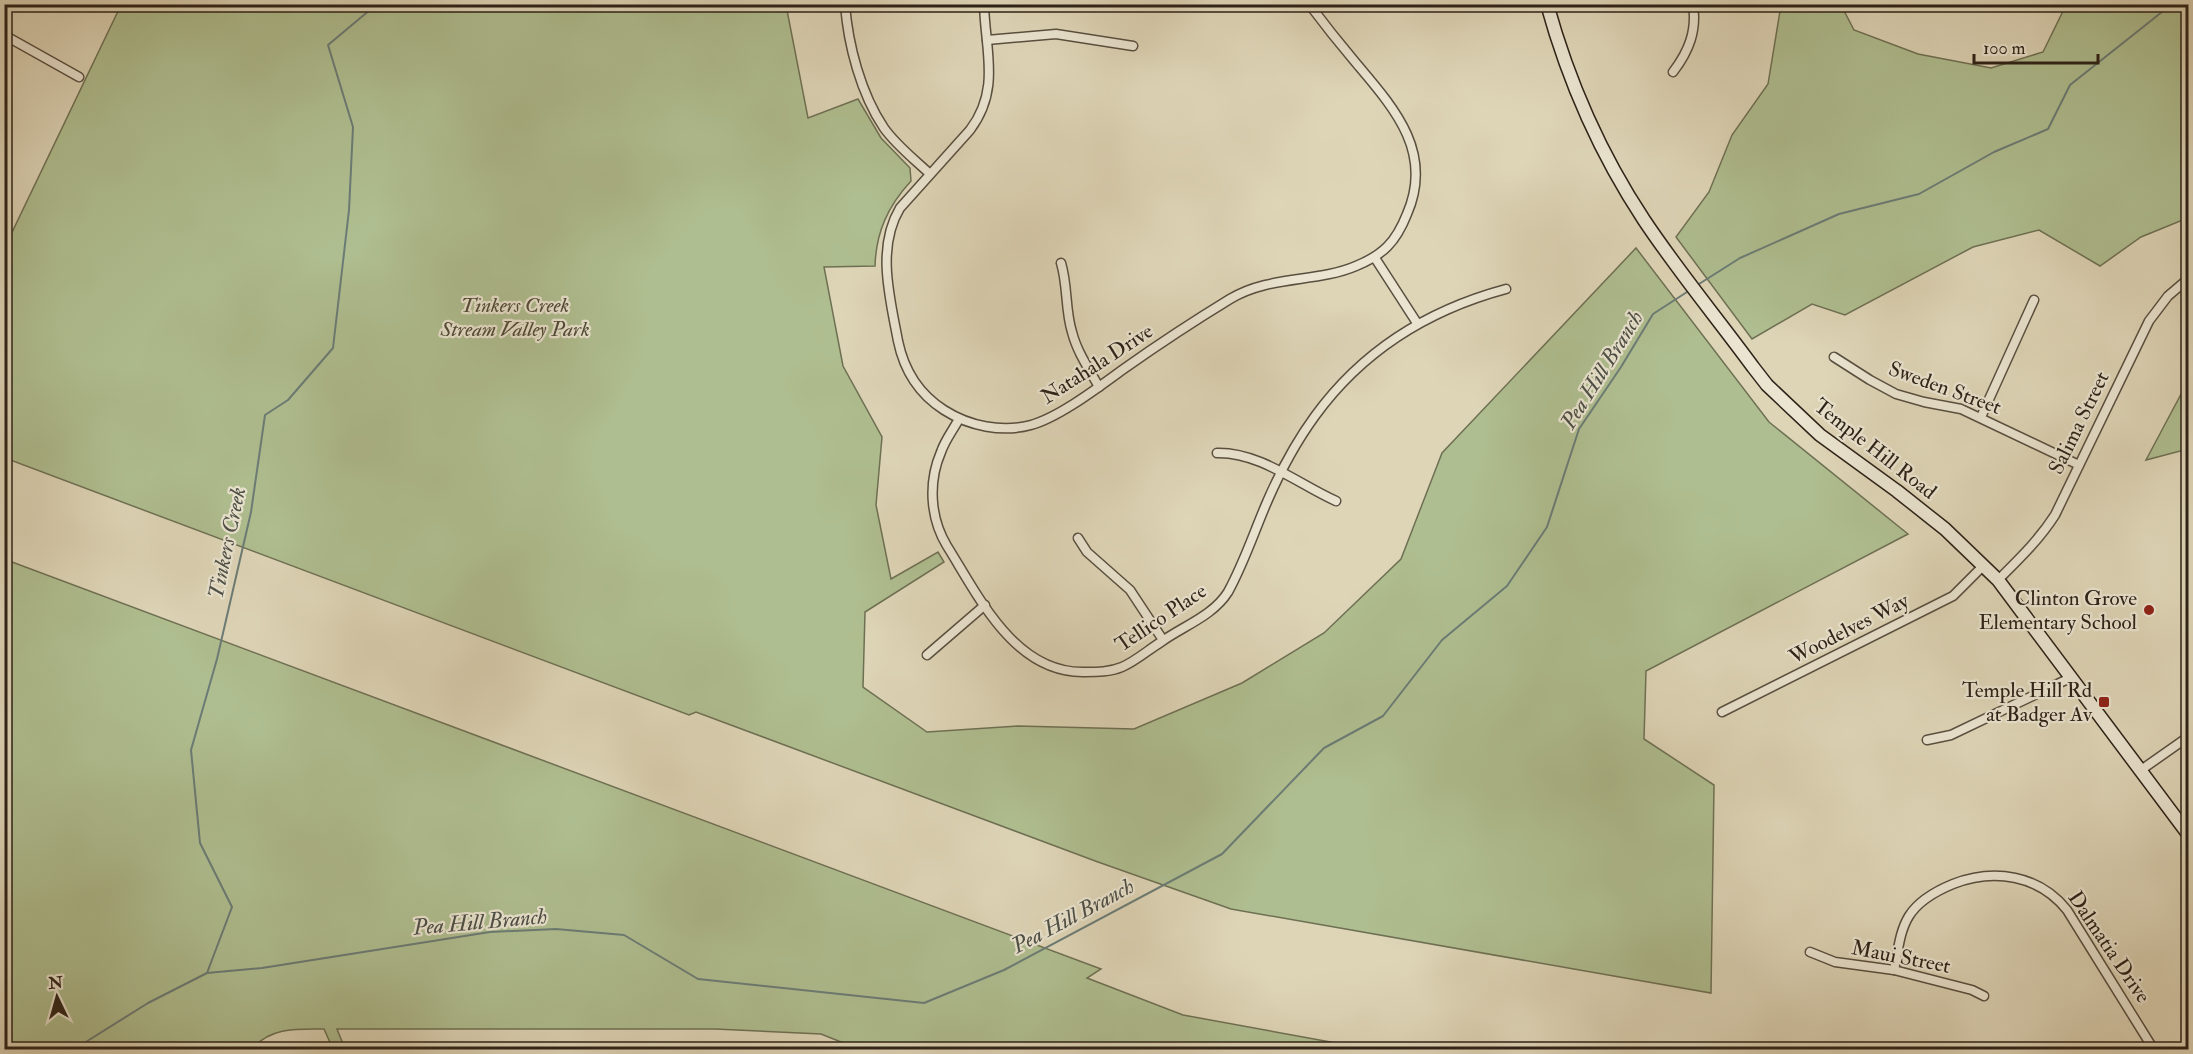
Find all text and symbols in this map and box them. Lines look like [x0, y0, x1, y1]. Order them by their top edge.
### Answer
scale bar [1974, 27, 2098, 65]
text: 100 m [1983, 37, 2026, 60]
park label: Tinkers Creek Stream Valley Park [439, 292, 590, 343]
water label: Pea Hill Branch [1554, 305, 1650, 435]
street label: Natahala Drive [1036, 318, 1158, 410]
street label: Sweden Street [1885, 355, 2005, 421]
street label: Salima Street [2042, 367, 2116, 479]
street label: Temple Hill Road [1808, 393, 1942, 506]
water label: Tinkers Creek [201, 484, 253, 602]
street label: Tellico Place [1110, 577, 1212, 658]
place label: Clinton Grove Elementary School [1979, 585, 2138, 636]
street label: Woodelves Way [1784, 587, 1914, 671]
marker: Clinton Grove Elementary School [2142, 603, 2156, 617]
place label: Temple Hill Rd at Badger Av [1962, 677, 2093, 728]
marker: Temple Hill Rd at Badger Av [2097, 695, 2111, 709]
water label: Pea Hill Branch [1006, 872, 1139, 960]
street label: Dalmatia Drive [2062, 886, 2157, 1008]
water label: Pea Hill Branch [411, 902, 548, 942]
street label: Maui Street [1849, 934, 1953, 980]
north arrow [27, 967, 87, 1027]
text: N [47, 972, 64, 994]

